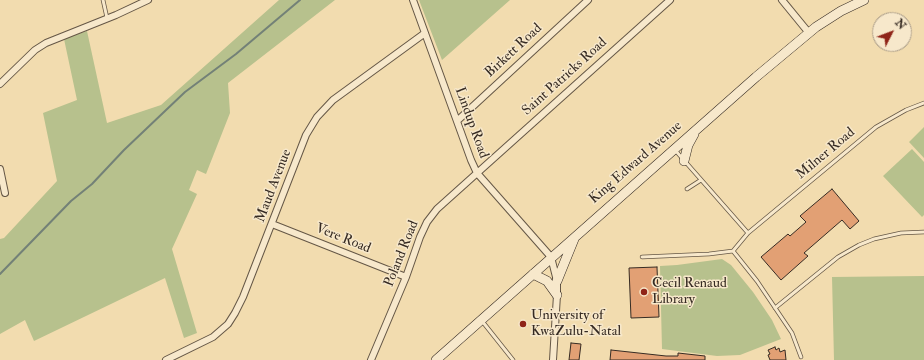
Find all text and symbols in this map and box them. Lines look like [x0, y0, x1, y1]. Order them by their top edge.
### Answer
north arrow [872, 12, 912, 52]
text: N [892, 16, 909, 32]
street label: Birkett Road [482, 20, 546, 82]
street label: Saint Patricks Road [519, 35, 611, 119]
street label: Lindup Road [450, 85, 492, 161]
street label: King Edward Avenue [586, 118, 686, 208]
street label: Milner Road [793, 125, 859, 183]
street label: Maud Avenue [252, 147, 296, 225]
street label: Poland Road [381, 218, 423, 290]
street label: Vere Road [313, 220, 373, 258]
place label: Cecil Renaud Library [652, 276, 727, 308]
marker: Cecil Renaud Library [639, 287, 649, 297]
place label: University of KwaZulu-Natal [531, 308, 621, 340]
marker: University of KwaZulu-Natal [518, 319, 528, 329]

